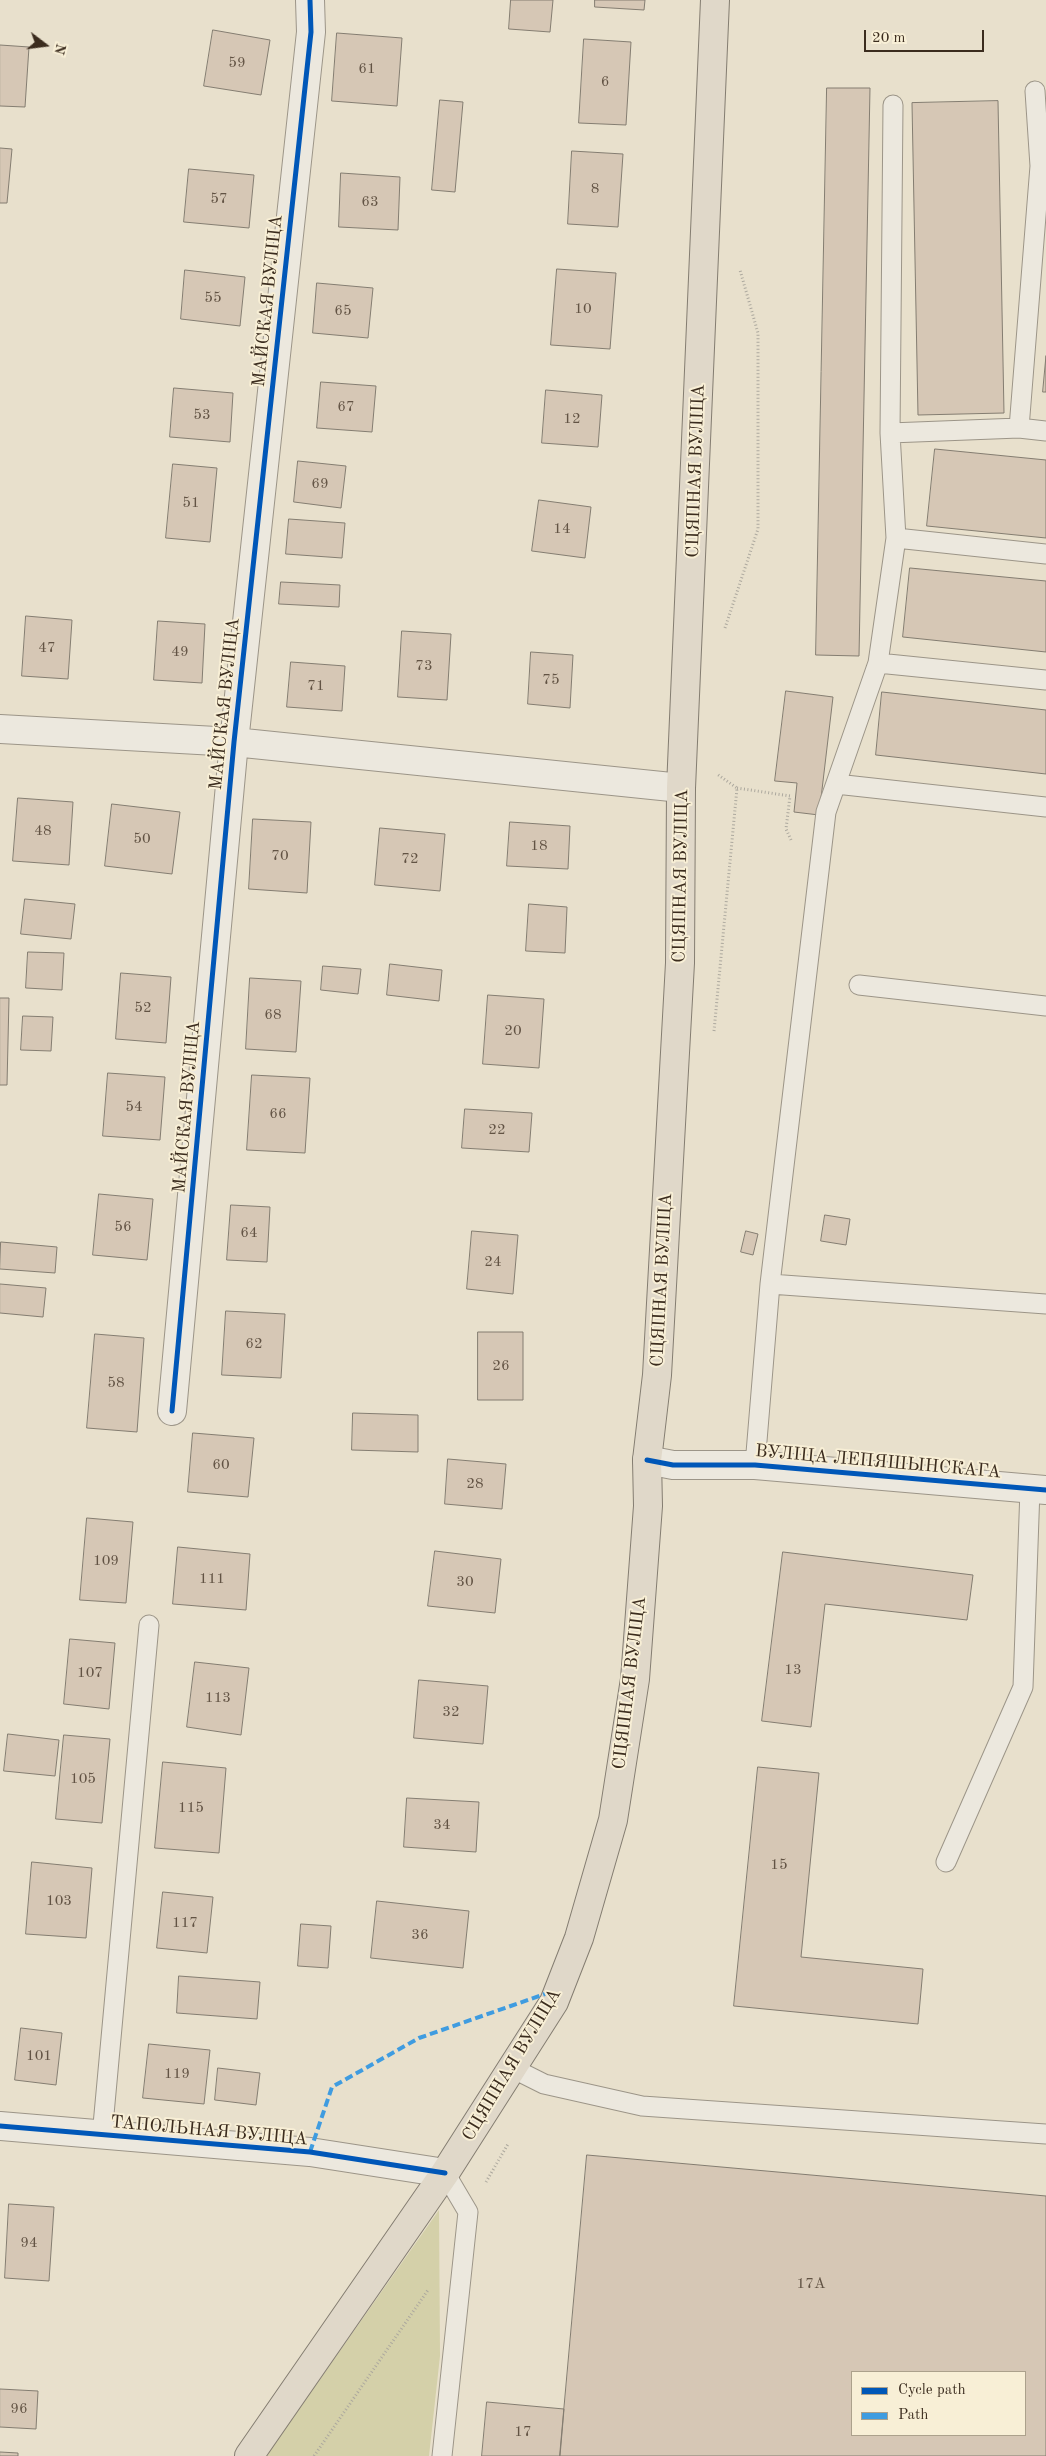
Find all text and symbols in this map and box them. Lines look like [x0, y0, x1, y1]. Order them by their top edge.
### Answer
north arrow [20, 20, 70, 70]
scale bar [866, 20, 986, 52]
text: 20 m [872, 31, 906, 46]
text: N [51, 42, 68, 56]
house number: 59 [228, 54, 246, 72]
house number: 61 [358, 60, 376, 78]
house number: 6 [601, 73, 609, 91]
house number: 8 [591, 180, 599, 198]
house number: 57 [210, 190, 228, 208]
house number: 63 [361, 193, 379, 211]
street label: МАЙСКАЯ ВУЛІЦА [248, 214, 288, 388]
house number: 55 [204, 289, 222, 307]
house number: 10 [574, 300, 592, 318]
house number: 65 [334, 302, 352, 320]
street label: СЦЯПНАЯ ВУЛІЦА [682, 384, 710, 558]
house number: 67 [337, 398, 355, 416]
house number: 53 [193, 406, 211, 424]
house number: 12 [563, 410, 581, 428]
house number: 69 [311, 475, 329, 493]
house number: 51 [182, 494, 200, 512]
house number: 14 [553, 520, 571, 538]
street label: МАЙСКАЯ ВУЛІЦА [205, 617, 245, 791]
house number: 47 [38, 639, 56, 657]
house number: 49 [171, 643, 189, 661]
house number: 73 [415, 657, 433, 675]
house number: 75 [542, 671, 560, 689]
house number: 71 [307, 677, 325, 695]
street label: СЦЯПНАЯ ВУЛІЦА [669, 789, 693, 963]
house number: 48 [34, 822, 52, 840]
house number: 50 [133, 830, 151, 848]
house number: 18 [530, 837, 548, 855]
house number: 70 [271, 847, 289, 865]
house number: 72 [401, 850, 419, 868]
house number: 52 [134, 999, 152, 1017]
house number: 68 [264, 1006, 282, 1024]
street label: МАЙСКАЯ ВУЛІЦА [169, 1020, 205, 1194]
house number: 20 [504, 1022, 522, 1040]
house number: 54 [125, 1098, 143, 1116]
house number: 66 [269, 1105, 287, 1123]
house number: 22 [488, 1121, 506, 1139]
street label: СЦЯПНАЯ ВУЛІЦА [647, 1193, 677, 1367]
house number: 56 [114, 1218, 132, 1236]
house number: 64 [240, 1224, 258, 1242]
house number: 24 [484, 1253, 502, 1271]
house number: 62 [245, 1335, 263, 1353]
house number: 26 [492, 1357, 510, 1375]
house number: 58 [107, 1374, 125, 1392]
street label: ВУЛІЦА ЛЕПЯШЫНСКАГА [754, 1440, 1002, 1484]
house number: 60 [212, 1456, 230, 1474]
house number: 28 [466, 1475, 484, 1493]
house number: 109 [93, 1552, 119, 1570]
house number: 111 [199, 1570, 225, 1588]
house number: 30 [456, 1573, 474, 1591]
street label: СЦЯПНАЯ ВУЛІЦА [609, 1595, 651, 1771]
house number: 13 [784, 1661, 802, 1679]
house number: 107 [77, 1664, 103, 1682]
house number: 113 [205, 1689, 231, 1707]
house number: 32 [442, 1703, 460, 1721]
house number: 105 [70, 1770, 96, 1788]
house number: 115 [178, 1799, 204, 1817]
house number: 34 [433, 1816, 451, 1834]
house number: 15 [770, 1856, 788, 1874]
house number: 103 [46, 1892, 72, 1910]
house number: 117 [172, 1914, 198, 1932]
house number: 36 [411, 1926, 429, 1944]
street label: СЦЯПНАЯ ВУЛІЦА [458, 1985, 566, 2145]
house number: 101 [26, 2047, 52, 2065]
house number: 119 [164, 2065, 190, 2083]
street label: ТАПОЛЬНАЯ ВУЛІЦА [109, 2112, 309, 2150]
house number: 94 [20, 2234, 38, 2252]
house number: 17А [797, 2275, 825, 2293]
legend [851, 2371, 1026, 2436]
text: Cycle path [898, 2383, 966, 2398]
house number: 96 [10, 2400, 28, 2418]
text: Path [898, 2408, 928, 2423]
house number: 17 [514, 2423, 532, 2441]

